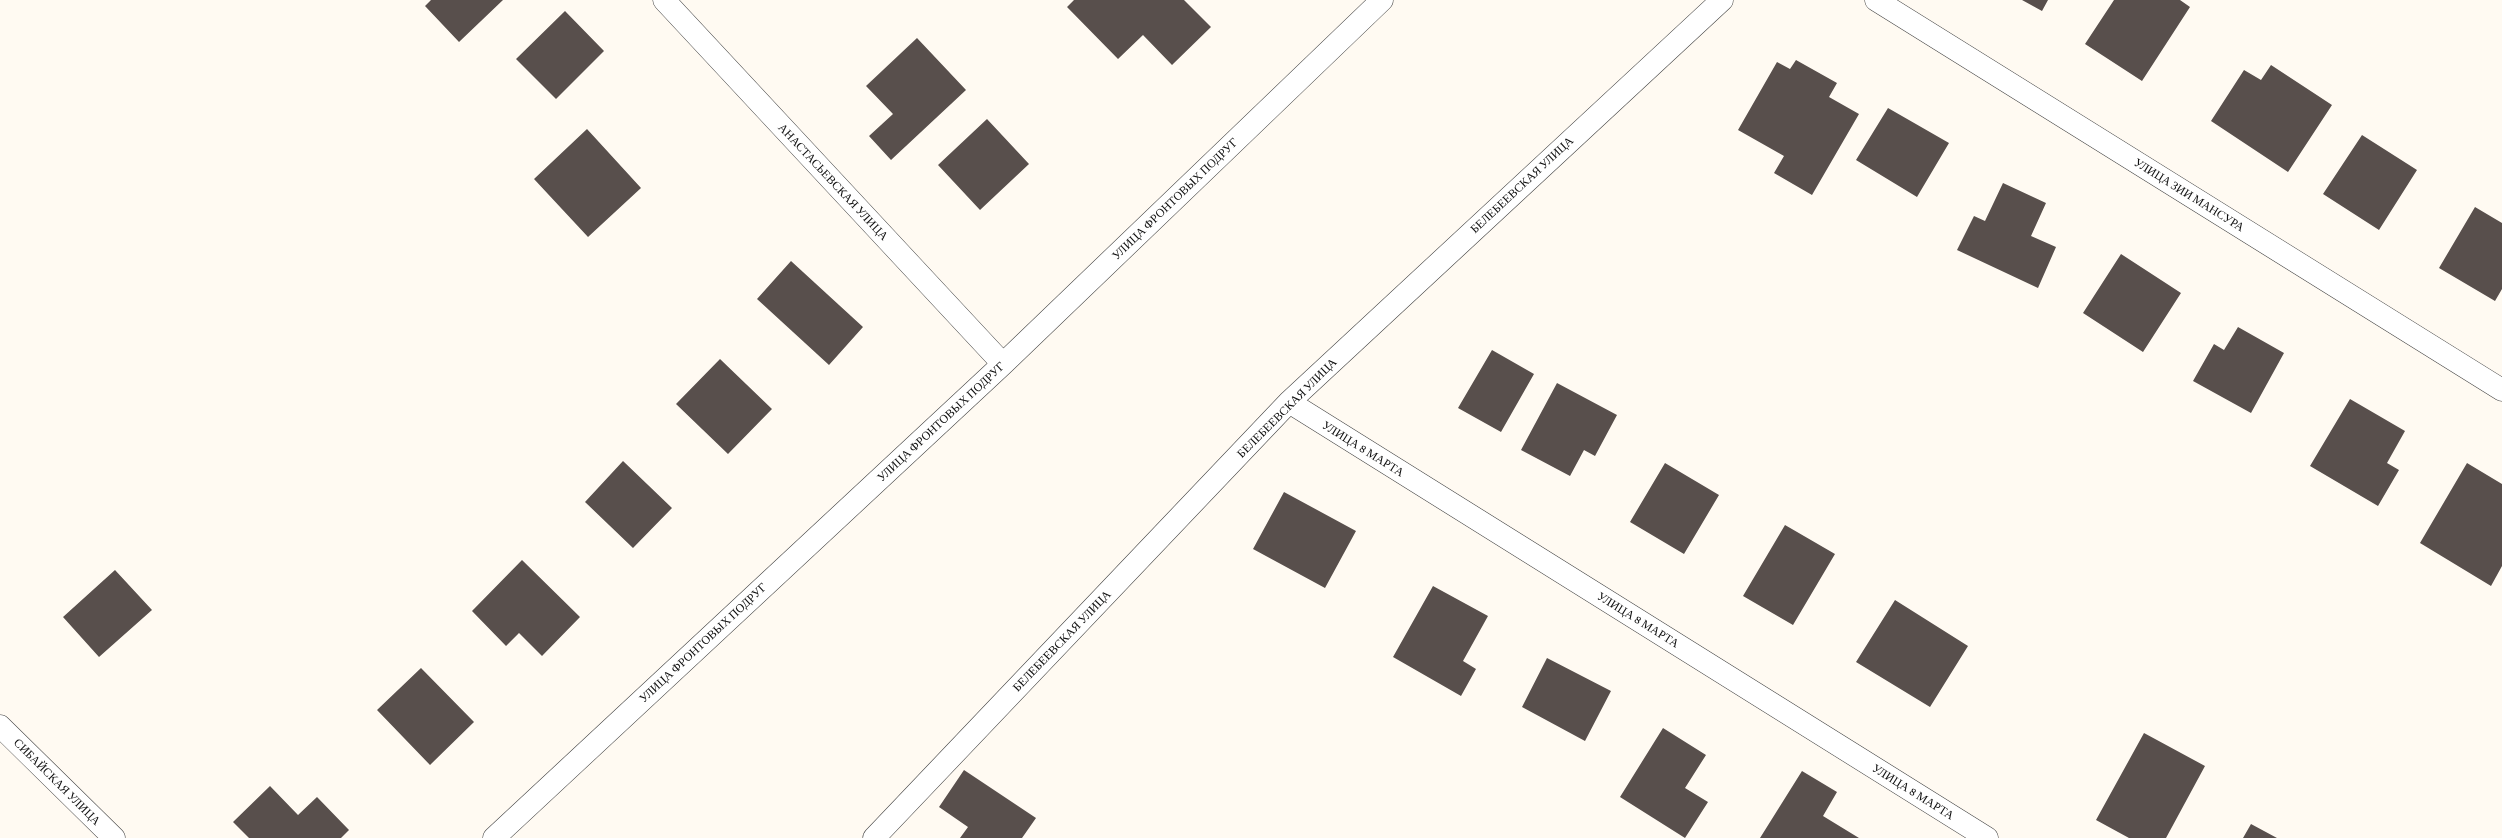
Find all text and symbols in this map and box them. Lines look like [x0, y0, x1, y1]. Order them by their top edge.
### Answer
street label: АНАСТАСЬЕВСКАЯ УЛИЦА [775, 121, 891, 243]
street label: БЕЛЕБЕЕВСКАЯ УЛИЦА [1468, 134, 1576, 236]
street label: УЛИЦА ФРОНТОВЫХ ПОДРУГ [1109, 135, 1241, 263]
street label: УЛИЦА ЗИИ МАНСУРА [2131, 155, 2247, 235]
street label: БЕЛЕБЕЕВСКАЯ УЛИЦА [1234, 355, 1340, 461]
street label: УЛИЦА ФРОНТОВЫХ ПОДРУГ [874, 359, 1008, 485]
street label: УЛИЦА 8 МАРТА [1319, 418, 1407, 480]
street label: УЛИЦА ФРОНТОВЫХ ПОДРУГ [636, 580, 770, 706]
street label: БЕЛЕБЕЕВСКАЯ УЛИЦА [1010, 587, 1114, 695]
street label: УЛИЦА 8 МАРТА [1594, 589, 1682, 651]
street label: СИБАЙСКАЯ УЛИЦА [11, 736, 103, 828]
street label: УЛИЦА 8 МАРТА [1869, 761, 1957, 823]

